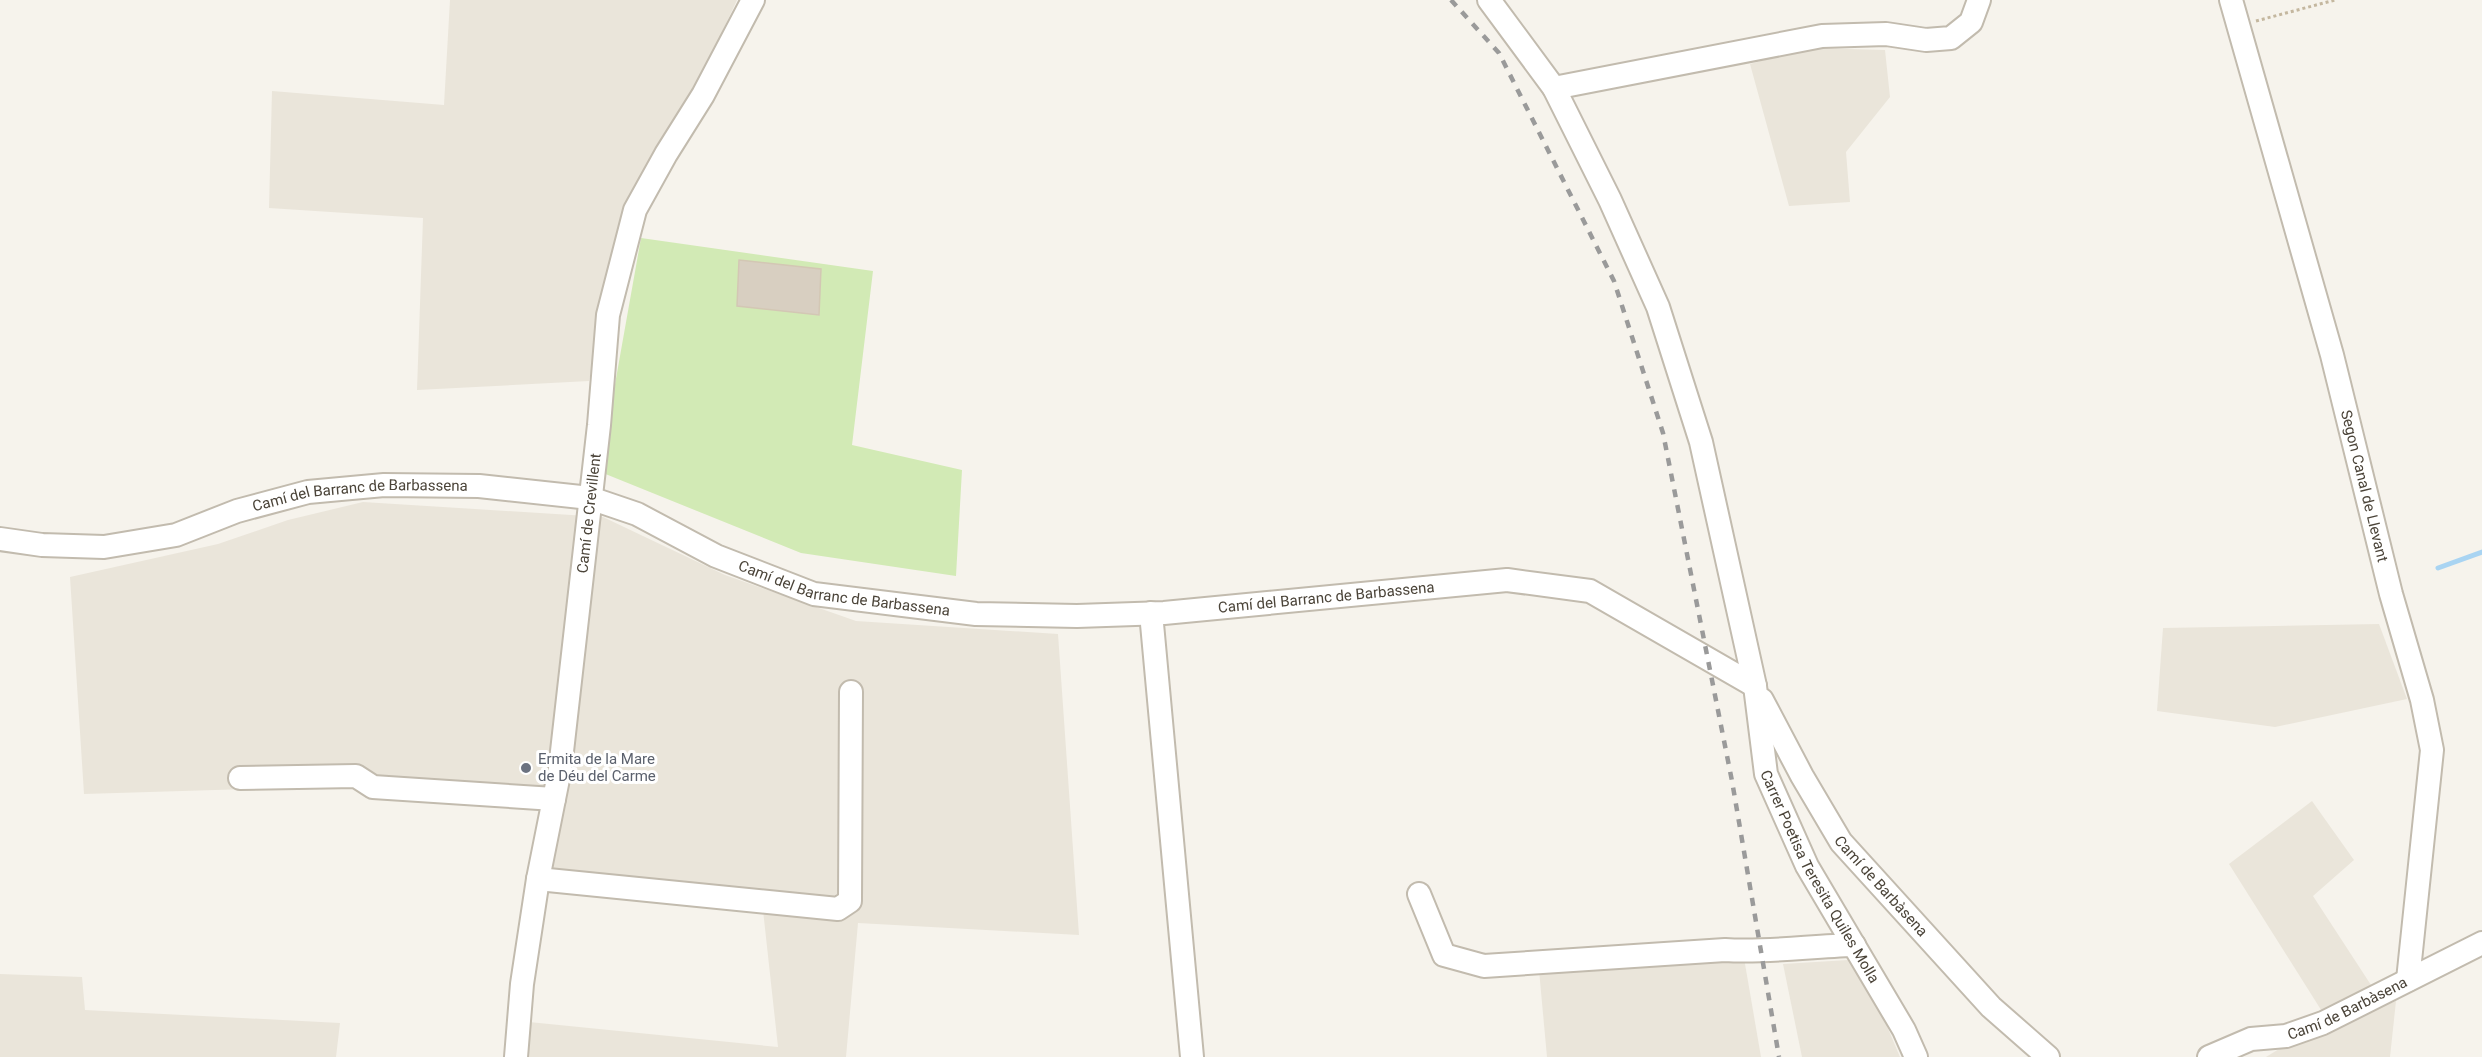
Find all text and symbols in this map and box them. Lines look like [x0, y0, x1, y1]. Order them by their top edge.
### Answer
street label: Segon Canal de Llevant [2337, 408, 2392, 564]
street label: Camí de Crevillent [573, 452, 605, 574]
street label: Camí del Barranc de Barbassena [251, 476, 468, 515]
street label: Camí del Barranc de Barbassena [736, 557, 951, 620]
street label: Camí del Barranc de Barbassena [1217, 578, 1435, 617]
place label: Ermita de la Mare de Déu del Carme [538, 750, 656, 785]
marker: Ermita de la Mare de Déu del Carme [519, 761, 533, 775]
street label: Carrer Poetisa Teresita Quiles Molla [1756, 767, 1883, 986]
street label: Camí de Barbàsena [1830, 833, 1931, 940]
street label: Camí de Barbàsena [2285, 973, 2410, 1044]

